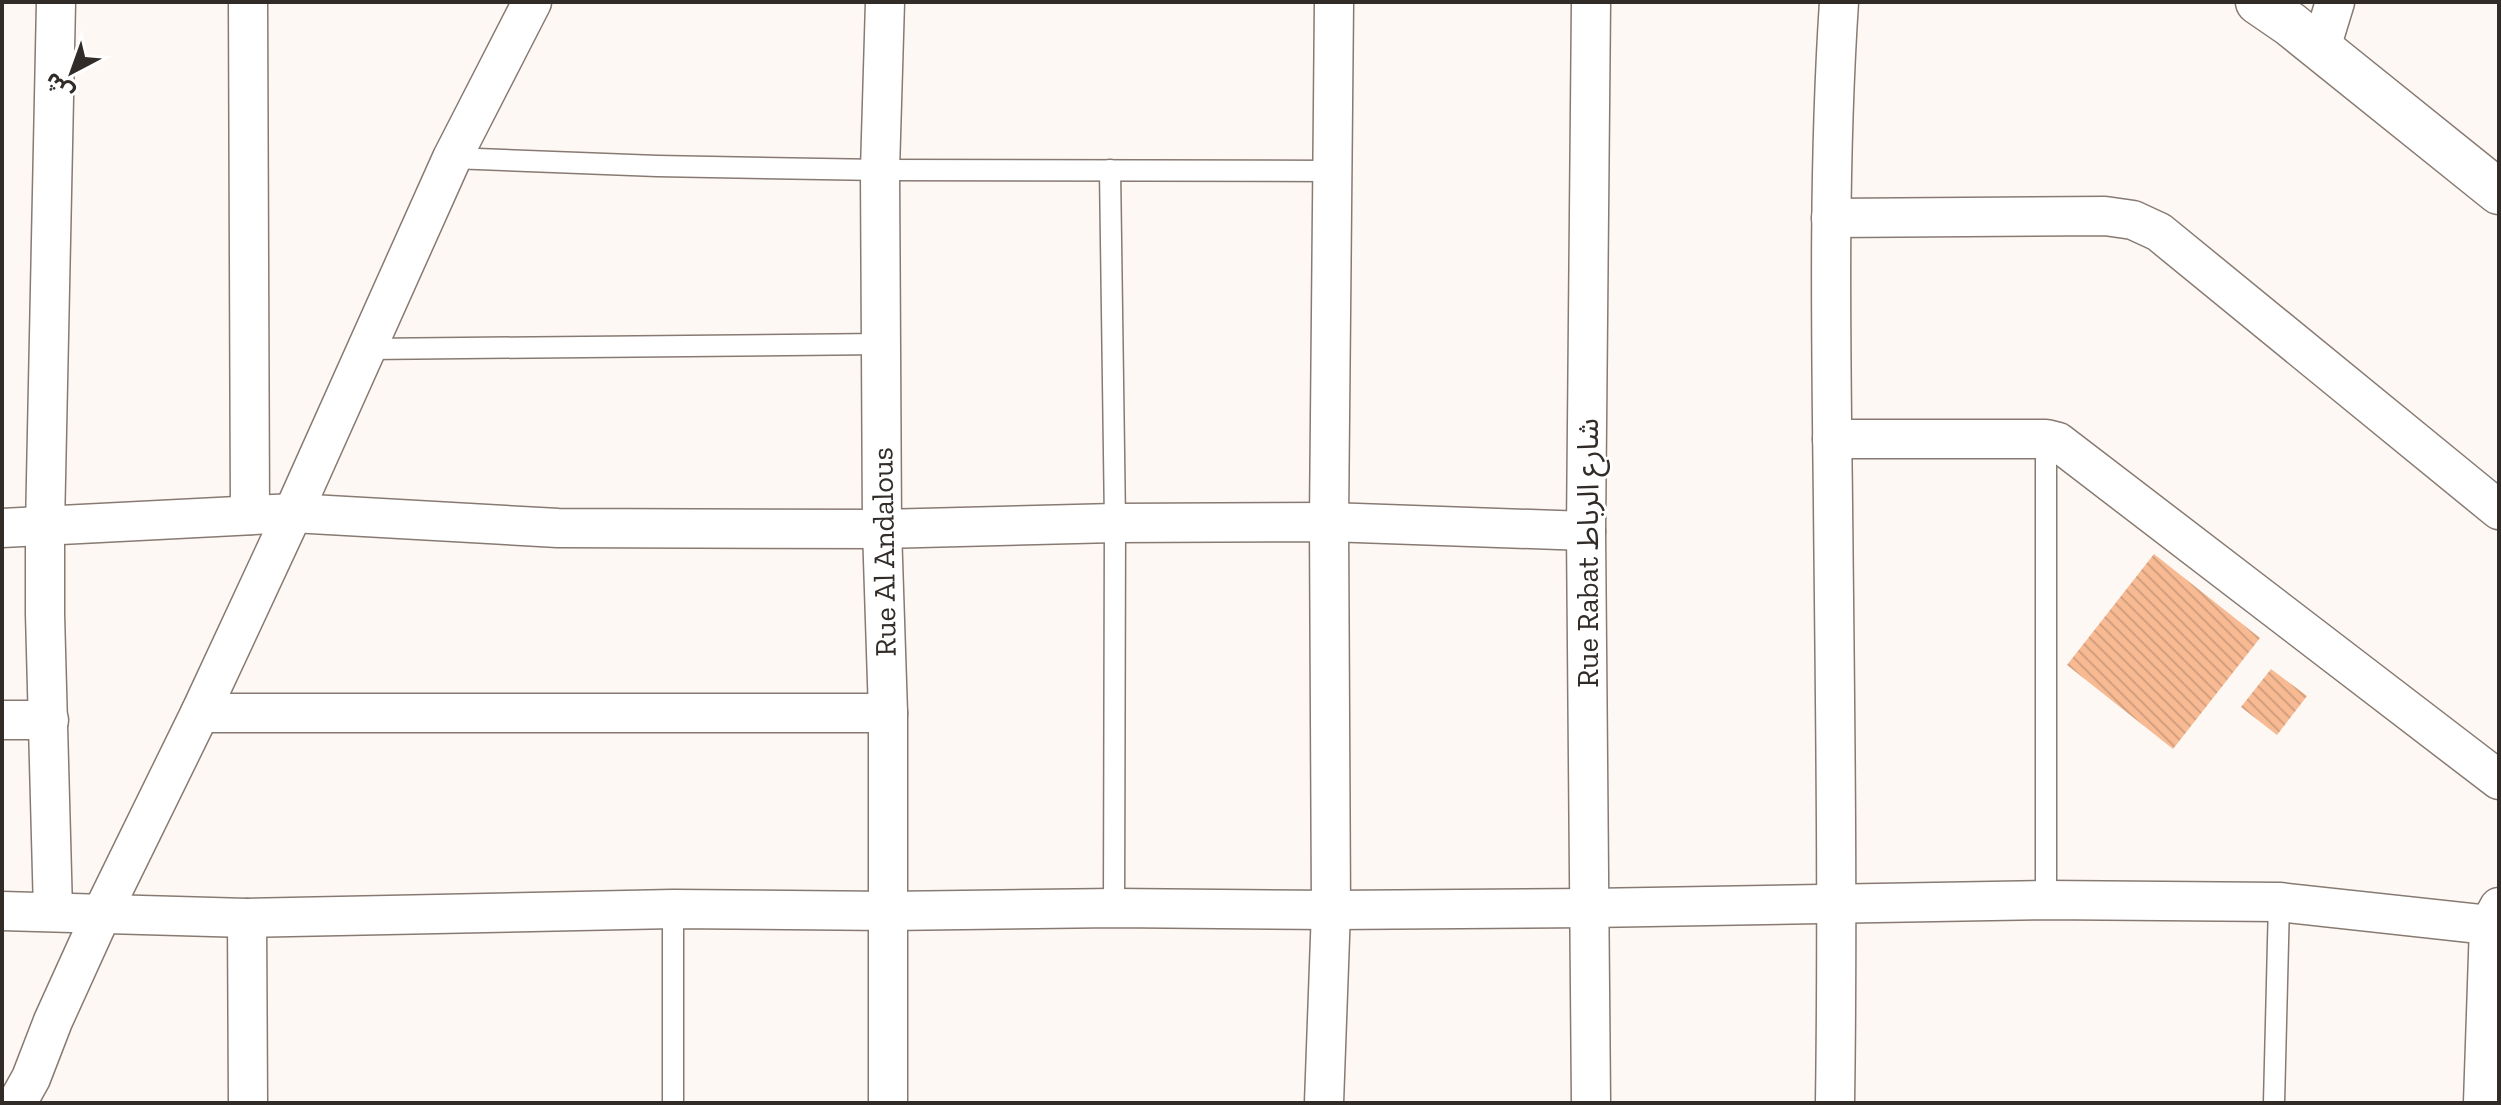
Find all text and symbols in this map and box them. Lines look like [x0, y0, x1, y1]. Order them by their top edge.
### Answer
north arrow [32, 32, 112, 112]
text: ش [39, 67, 79, 107]
street label: Rue Rabat شارع الرباط [1570, 418, 1610, 688]
street label: Rue Al Andalous [864, 447, 904, 657]

